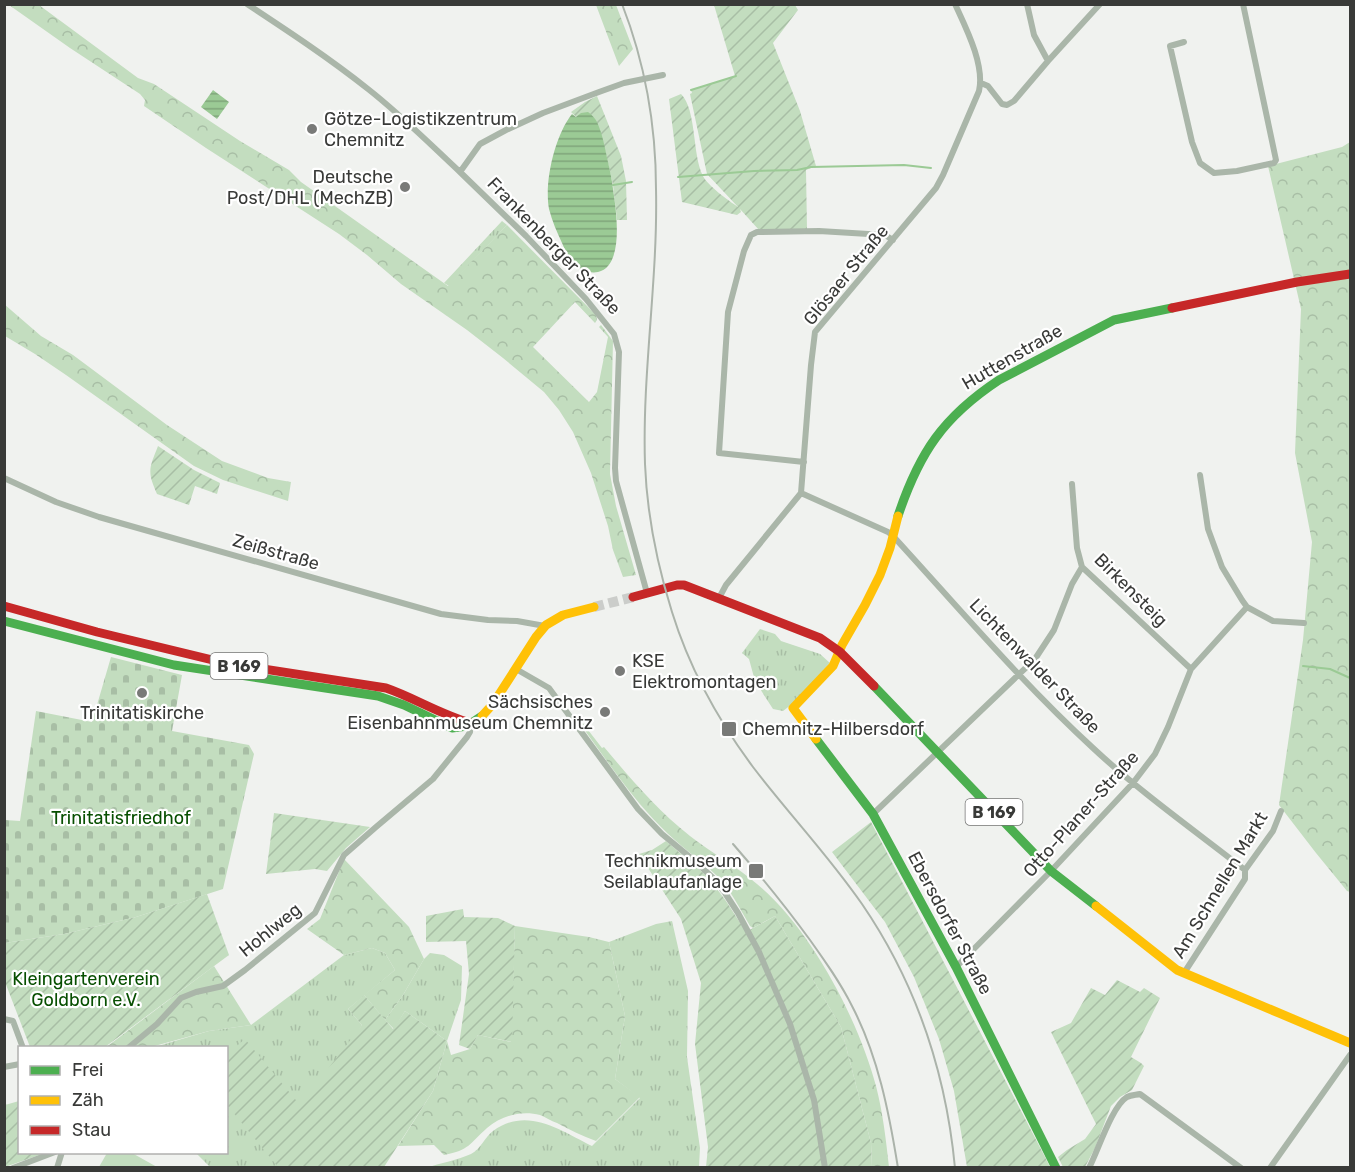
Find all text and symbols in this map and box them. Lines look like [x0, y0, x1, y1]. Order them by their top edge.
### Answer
place label: Götze-Logistikzentrum Chemnitz [324, 108, 517, 151]
marker: Götze-Logistikzentrum Chemnitz [305, 122, 319, 136]
place label: Deutsche Post/DHL (MechZB) [227, 166, 393, 209]
street label: Frankenberger Straße [483, 173, 625, 319]
marker: Deutsche Post/DHL (MechZB) [398, 180, 412, 194]
street label: Glösaer Straße [799, 220, 893, 330]
street label: Huttenstraße [958, 319, 1066, 395]
street label: Zeißstraße [230, 529, 322, 575]
street label: Birkensteig [1090, 549, 1172, 631]
street label: Lichtenwalder Straße [965, 594, 1105, 738]
place label: KSE Elektromontagen [632, 650, 777, 693]
road number: B 169 [210, 653, 268, 679]
marker: KSE Elektromontagen [613, 664, 627, 678]
marker: Trinitatiskirche [135, 686, 149, 700]
place label: Sächsisches Eisenbahnmuseum Chemnitz [347, 691, 593, 734]
place label: Trinitatiskirche [80, 702, 204, 724]
marker: Sächsisches Eisenbahnmuseum Chemnitz [598, 705, 612, 719]
place label: Chemnitz-Hilbersdorf [742, 718, 924, 740]
marker: Chemnitz-Hilbersdorf [720, 720, 738, 738]
street label: Otto-Planer-Straße [1019, 746, 1143, 882]
road number: B 169 [966, 799, 1022, 825]
park label: Trinitatisfriedhof [51, 807, 191, 829]
street label: Am Schnellen Markt [1168, 808, 1272, 962]
street label: Ebersdorfer Straße [903, 848, 997, 998]
place label: Technikmuseum Seilablaufanlage [603, 850, 742, 893]
marker: Technikmuseum Seilablaufanlage [747, 862, 765, 880]
street label: Hohlweg [234, 898, 306, 962]
park label: Kleingartenverein Goldborn e.V. [12, 968, 160, 1011]
legend [18, 1046, 228, 1154]
text: Frei [72, 1059, 103, 1081]
text: Zäh [72, 1089, 104, 1111]
text: Stau [72, 1119, 111, 1141]

